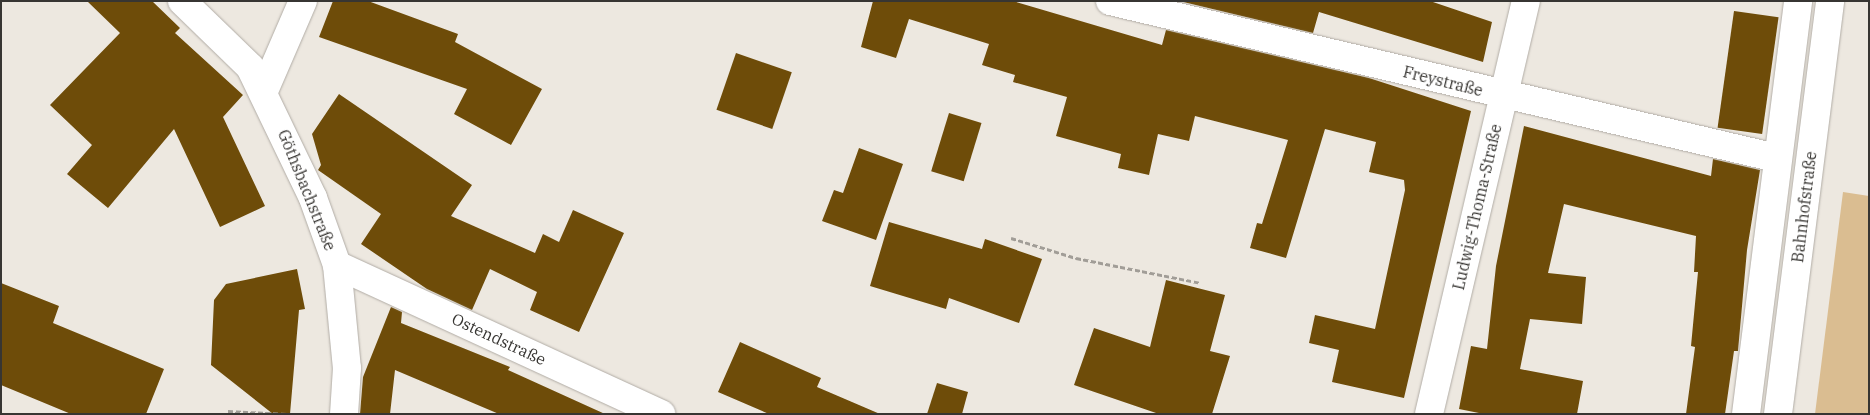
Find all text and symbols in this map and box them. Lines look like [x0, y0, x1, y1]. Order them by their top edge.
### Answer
street label: Freystraße [1401, 62, 1485, 100]
street label: Ludwig-Thoma-Straße [1449, 122, 1505, 292]
street label: Göthsbachstraße [274, 127, 340, 253]
street label: Bahnhofstraße [1788, 150, 1820, 264]
street label: Ostendstraße [449, 309, 549, 369]

